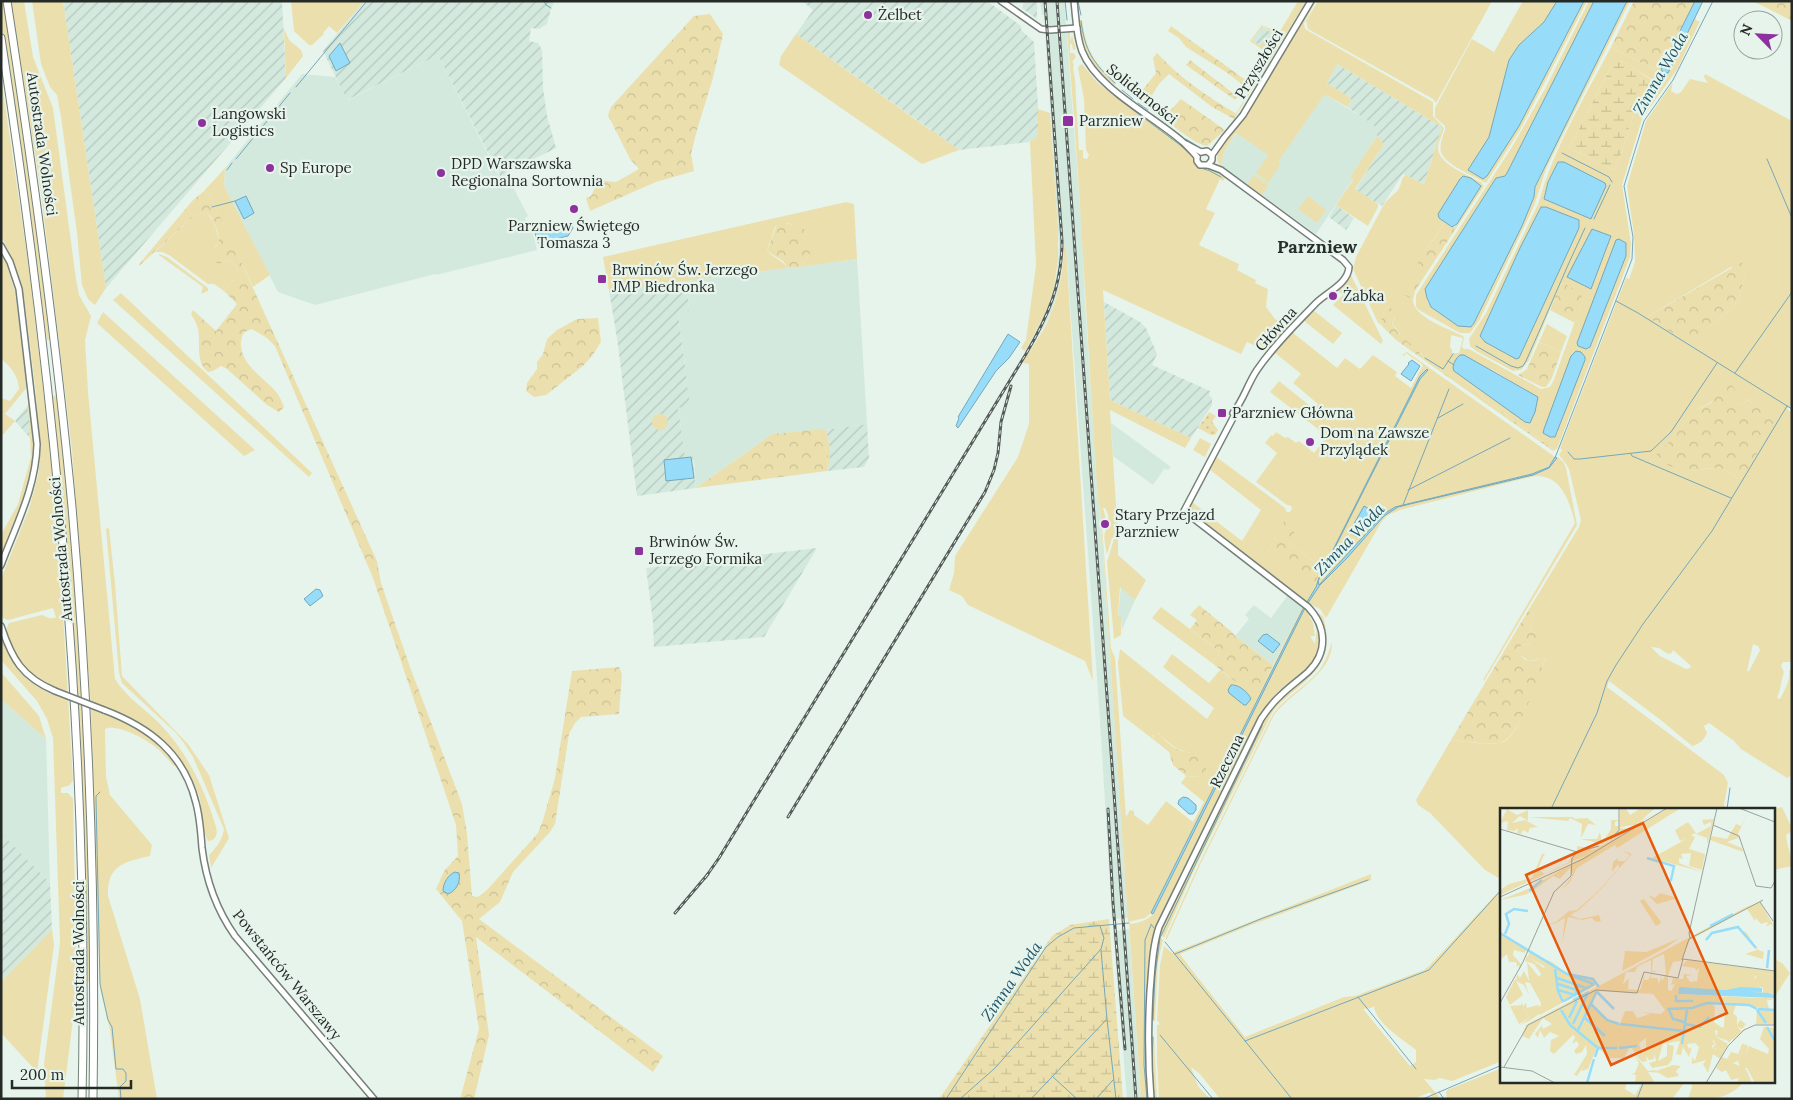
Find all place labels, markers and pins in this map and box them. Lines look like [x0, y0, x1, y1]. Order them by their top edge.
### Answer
place label: Żelbet [878, 5, 922, 24]
marker: Żelbet [862, 9, 874, 21]
place label: Langowski Logistics [212, 104, 286, 140]
place label: Parzniew [1079, 111, 1143, 130]
marker: Parzniew [1061, 114, 1075, 128]
marker: Langowski Logistics [196, 117, 208, 129]
place label: DPD Warszawska Regionalna Sortownia [451, 154, 603, 190]
place label: Sp Europe [280, 158, 352, 177]
marker: Sp Europe [264, 162, 276, 174]
marker: DPD Warszawska Regionalna Sortownia [435, 167, 447, 179]
marker: Parzniew Świętego Tomasza 3 [568, 203, 580, 215]
place label: Parzniew Świętego Tomasza 3 [508, 216, 640, 252]
place label: Brwinów Św. Jerzego JMP Biedronka [611, 260, 758, 296]
marker: Brwinów Św. Jerzego JMP Biedronka [596, 273, 608, 285]
place label: Żabka [1343, 286, 1385, 305]
marker: Żabka [1327, 290, 1339, 302]
place label: Parzniew Główna [1232, 403, 1354, 422]
marker: Parzniew Główna [1216, 407, 1228, 419]
place label: Dom na Zawsze Przylądek [1320, 423, 1429, 459]
marker: Dom na Zawsze Przylądek [1304, 436, 1316, 448]
place label: Stary Przejazd Parzniew [1115, 505, 1215, 541]
marker: Stary Przejazd Parzniew [1099, 518, 1111, 530]
place label: Brwinów Św. Jerzego Formika [648, 532, 763, 568]
marker: Brwinów Św. Jerzego Formika [633, 545, 645, 557]

